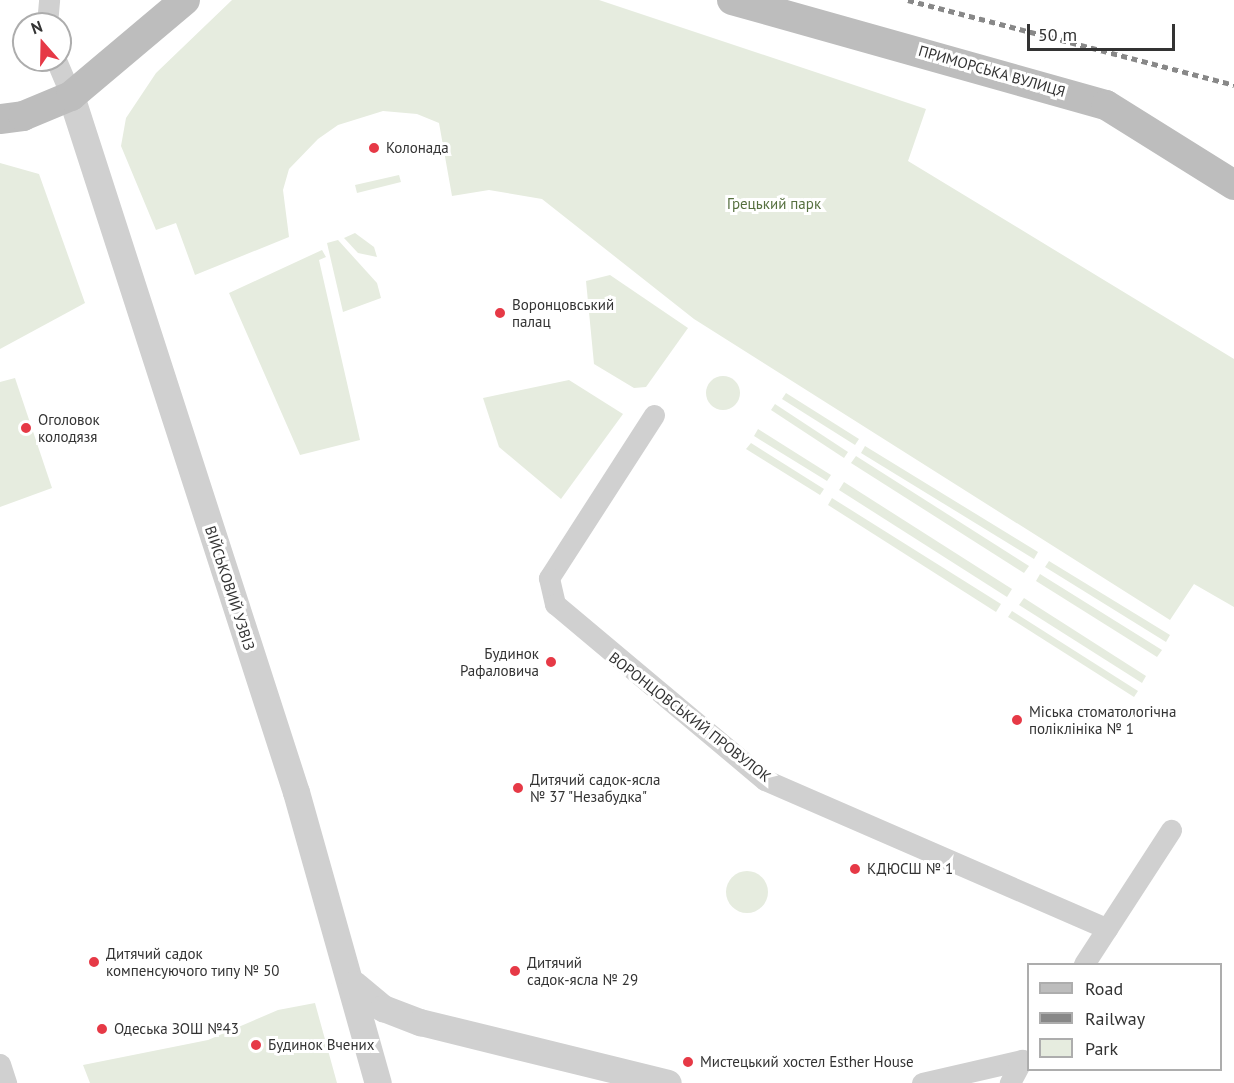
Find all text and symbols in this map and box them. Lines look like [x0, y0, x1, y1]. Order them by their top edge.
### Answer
north arrow [12, 12, 72, 72]
scale bar [1030, 12, 1178, 50]
text: N [28, 16, 45, 38]
text: 50 m [1038, 23, 1077, 46]
street label: ПРИМОРСЬКА ВУЛИЦЯ [916, 41, 1068, 101]
place label: Колонада [386, 139, 449, 157]
marker: Колонада [367, 141, 381, 155]
park label: Грецький парк [727, 195, 821, 213]
place label: Воронцовський палац [512, 295, 614, 330]
marker: Воронцовський палац [493, 306, 507, 320]
place label: Оголовок колодязя [38, 410, 100, 445]
marker: Оголовок колодязя [19, 421, 33, 435]
street label: ВІЙСЬКОВИЙ УЗВІЗ [201, 523, 259, 653]
place label: Будинок Рафаловича [460, 644, 539, 679]
street label: ВОРОНЦОВСЬКИЙ ПРОВУЛОК [605, 648, 775, 786]
marker: Будинок Рафаловича [544, 655, 558, 669]
place label: Міська стоматологічна поліклініка № 1 [1029, 702, 1176, 737]
marker: Міська стоматологічна поліклініка № 1 [1010, 713, 1024, 727]
place label: Дитячий садок-ясла № 37 "Незабудка" [530, 770, 661, 805]
marker: Дитячий садок-ясла № 37 "Незабудка" [511, 781, 525, 795]
place label: КДЮСШ № 1 [867, 860, 953, 878]
marker: КДЮСШ № 1 [848, 862, 862, 876]
place label: Дитячий садок компенсуючого типу № 50 [106, 944, 280, 979]
place label: Дитячий садок-ясла № 29 [527, 953, 638, 988]
marker: Дитячий садок компенсуючого типу № 50 [87, 955, 101, 969]
legend [1027, 963, 1222, 1071]
marker: Дитячий садок-ясла № 29 [508, 964, 522, 978]
text: Road [1085, 977, 1123, 1000]
text: Railway [1085, 1007, 1145, 1030]
place label: Одеська ЗОШ №43 [114, 1020, 239, 1038]
marker: Одеська ЗОШ №43 [95, 1022, 109, 1036]
place label: Будинок Вчених [268, 1036, 374, 1054]
text: Park [1085, 1037, 1118, 1060]
marker: Будинок Вчених [249, 1038, 263, 1052]
place label: Мистецький хостел Esther House [700, 1053, 914, 1071]
marker: Мистецький хостел Esther House [681, 1055, 695, 1069]

